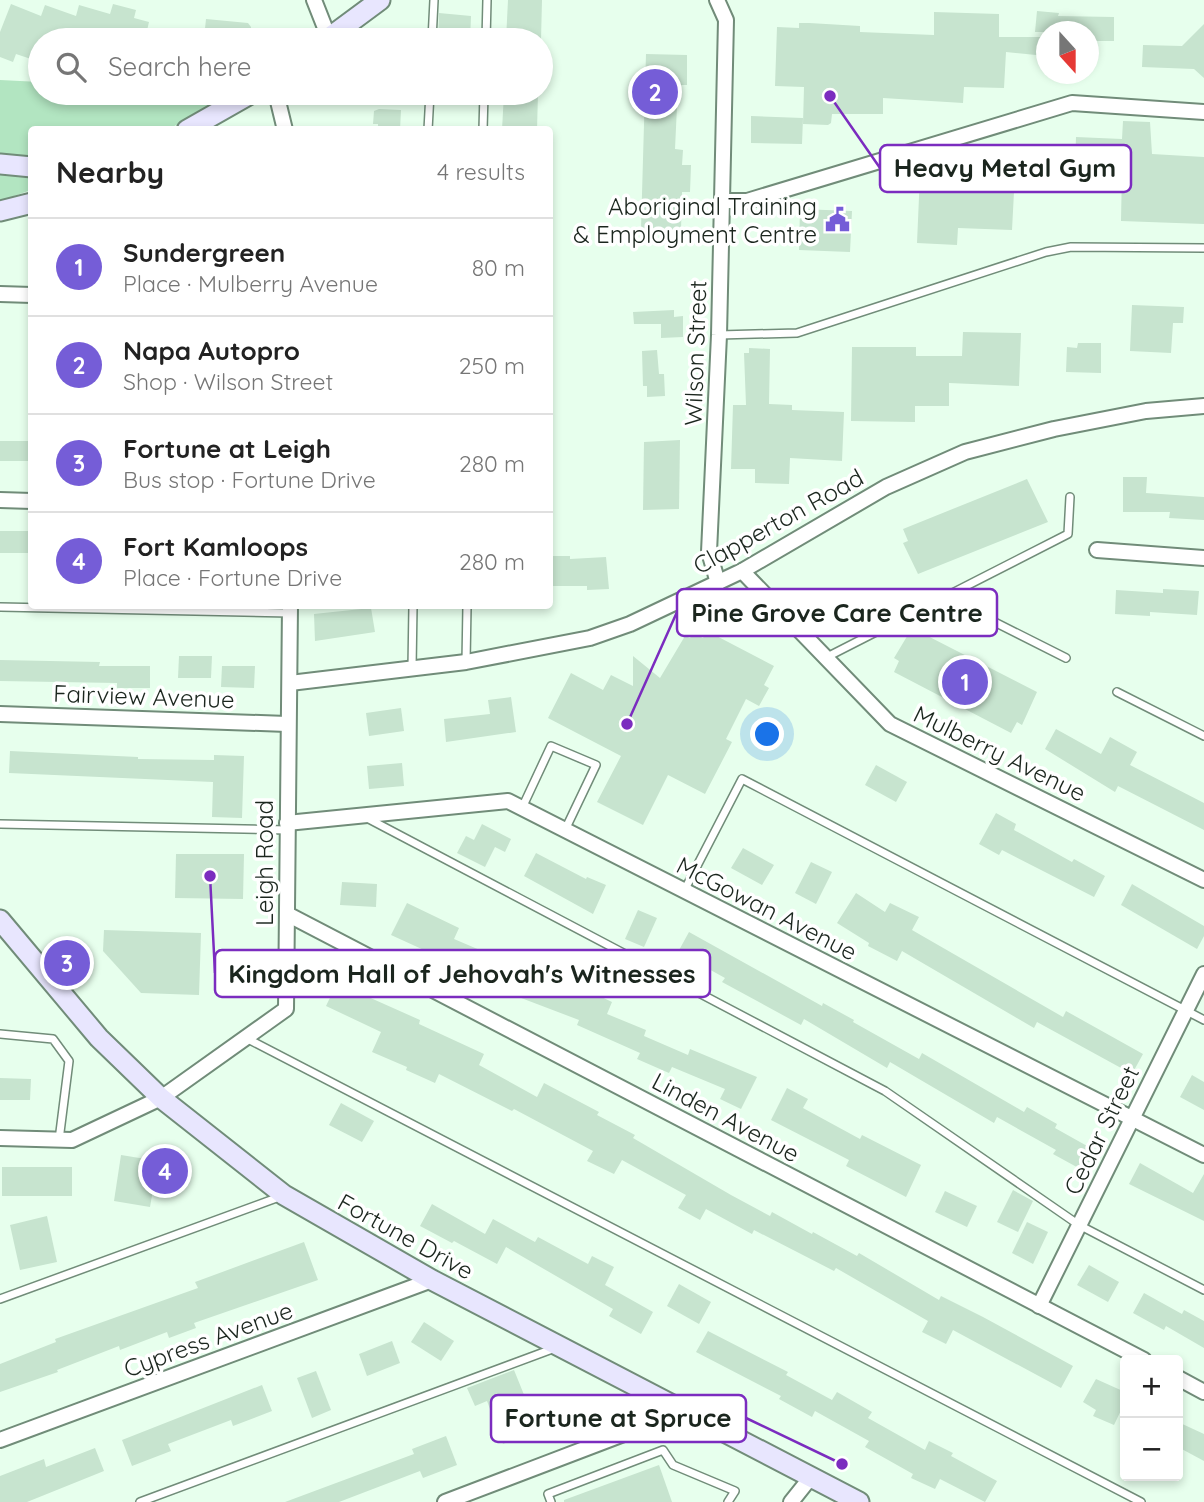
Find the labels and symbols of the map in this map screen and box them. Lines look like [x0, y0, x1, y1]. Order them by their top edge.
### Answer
north arrow [1036, 21, 1099, 84]
pin: 2 [632, 66, 678, 118]
callout: Heavy Metal Gym [880, 145, 1131, 192]
text: Heavy Metal Gym [894, 151, 1116, 184]
place label: Aboriginal Training & Employment Centre [573, 191, 817, 249]
public building icon: Aboriginal Training & Employment Centre [823, 206, 851, 234]
street label: Wilson Street [677, 280, 713, 426]
street label: Clapperton Road [688, 462, 868, 580]
callout: Pine Grove Care Centre [677, 589, 997, 636]
text: Pine Grove Care Centre [691, 596, 983, 629]
pin: 1 [942, 656, 988, 708]
street label: Fairview Avenue [53, 678, 235, 714]
street label: Mulberry Avenue [909, 698, 1091, 808]
your location [750, 717, 784, 751]
street label: Leigh Road [249, 800, 279, 926]
street label: McGowan Avenue [672, 850, 862, 966]
pin: 3 [44, 937, 90, 989]
callout: Kingdom Hall of Jehovah's Witnesses [215, 950, 710, 997]
text: Kingdom Hall of Jehovah's Witnesses [228, 957, 696, 990]
street label: Cedar Street [1057, 1061, 1145, 1199]
street label: Linden Avenue [647, 1066, 805, 1168]
pin: 4 [142, 1145, 188, 1197]
street label: Fortune Drive [333, 1186, 479, 1286]
street label: Cypress Avenue [120, 1295, 296, 1383]
callout: Fortune at Spruce [491, 1395, 746, 1442]
text: Fortune at Spruce [504, 1401, 732, 1434]

